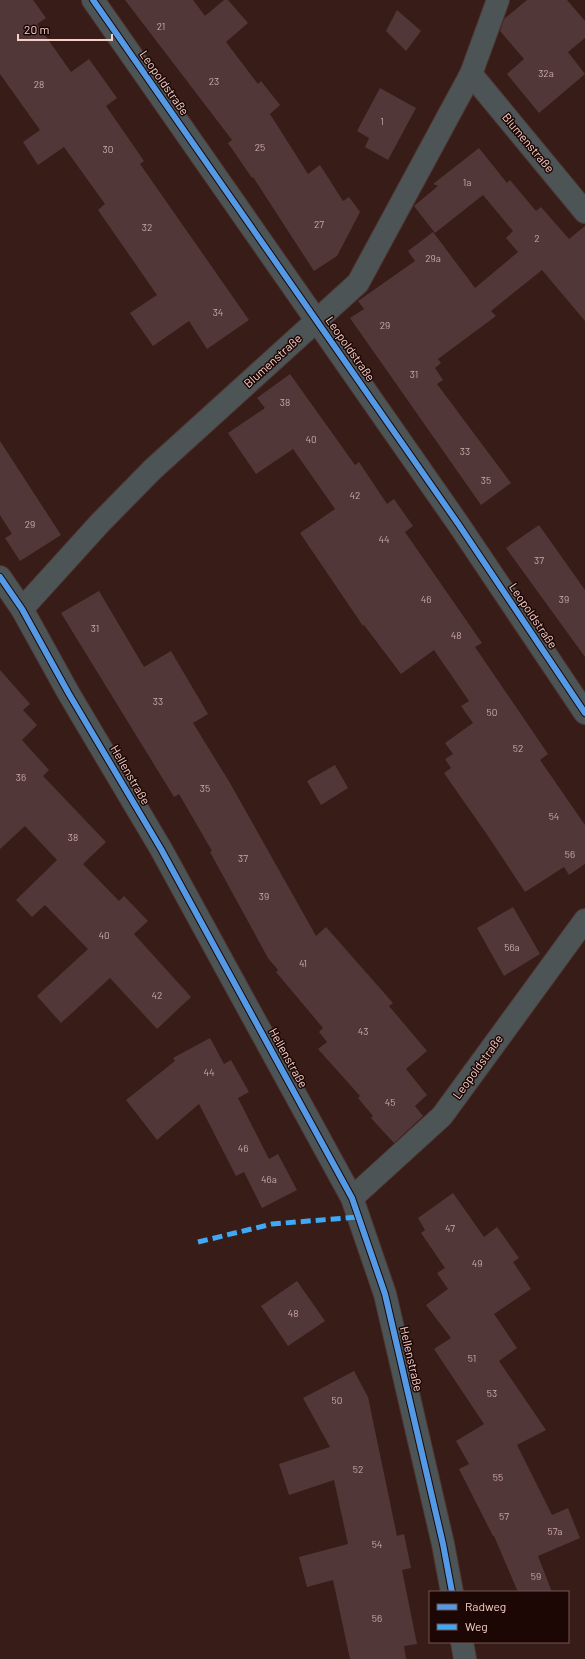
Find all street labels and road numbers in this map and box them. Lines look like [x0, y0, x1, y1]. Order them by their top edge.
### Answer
street label: Leopoldstraße [137, 47, 192, 118]
street label: Blumenstraße [500, 110, 558, 175]
street label: Leopoldstraße [323, 313, 378, 384]
street label: Blumenstraße [240, 331, 304, 390]
street label: Leopoldstraße [507, 580, 561, 651]
street label: Hellenstraße [108, 742, 154, 807]
street label: Hellenstraße [267, 1025, 311, 1090]
street label: Leopoldstraße [449, 1032, 505, 1101]
street label: Hellenstraße [398, 1325, 426, 1393]

